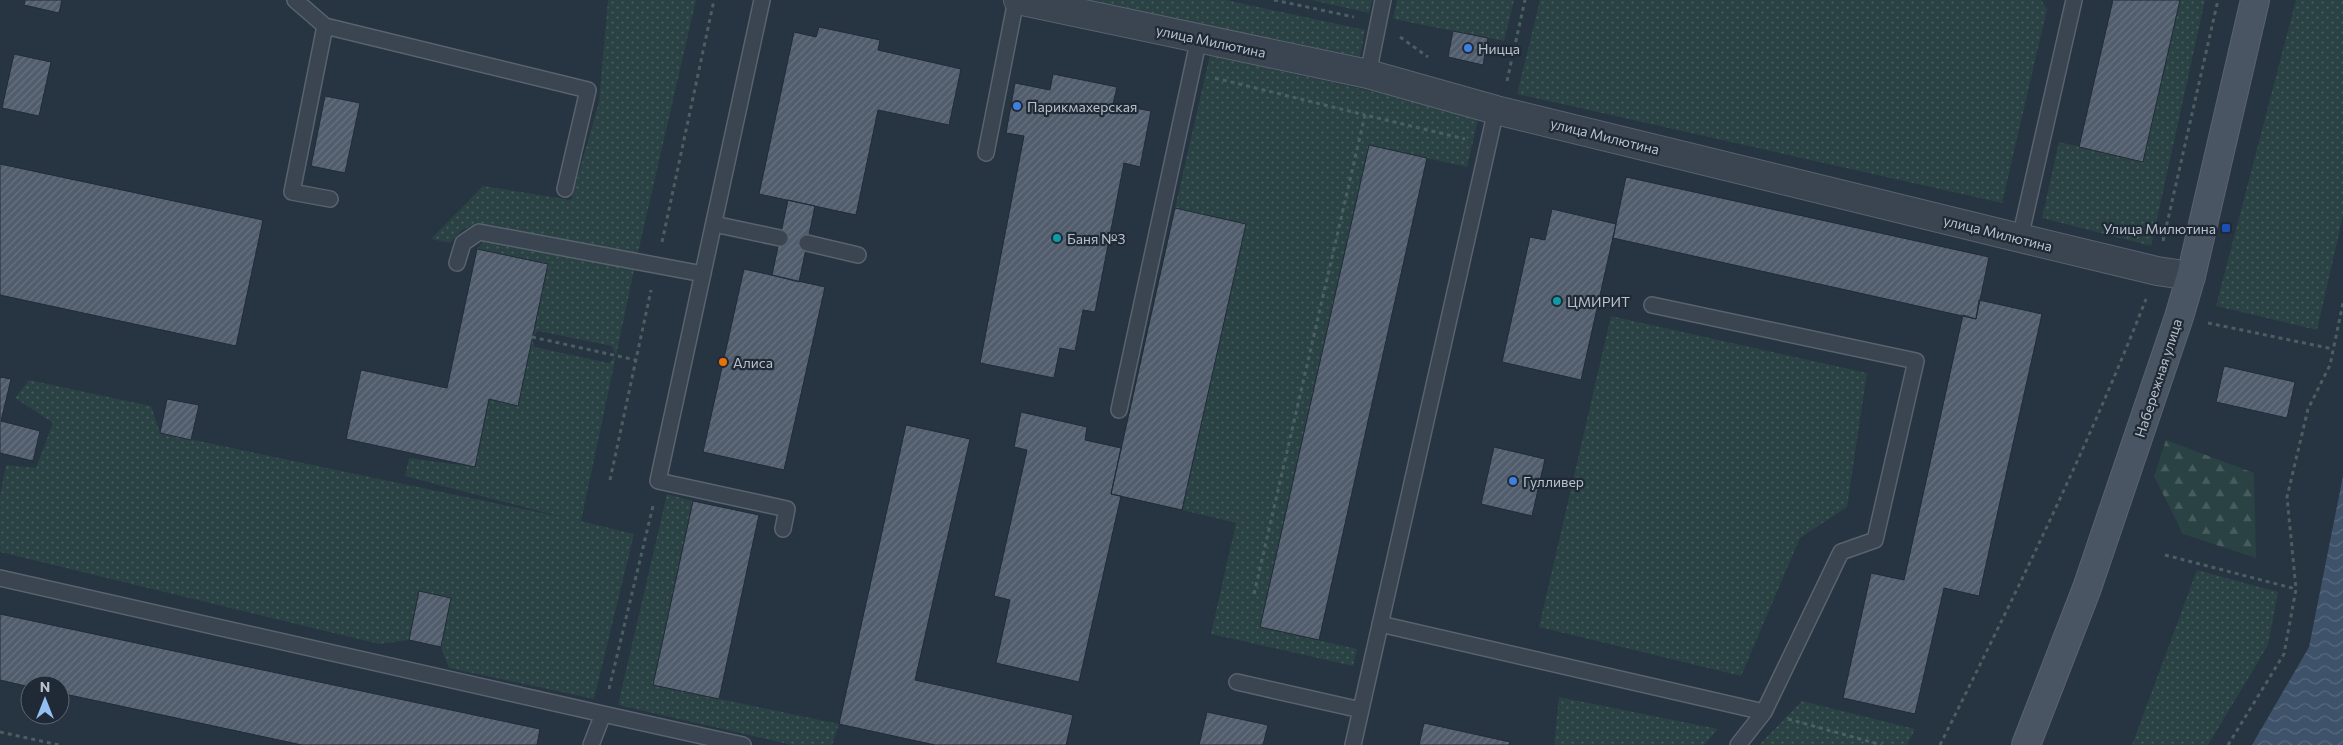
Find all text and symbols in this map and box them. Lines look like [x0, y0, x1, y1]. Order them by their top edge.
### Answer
street label: улица Милютина [1155, 21, 1267, 61]
place label: Ницца [1478, 40, 1520, 57]
marker: Ницца [1462, 42, 1474, 54]
place label: Парикмахерская [1027, 98, 1137, 115]
marker: Парикмахерская [1011, 100, 1023, 112]
street label: улица Милютина [1549, 114, 1661, 158]
street label: улица Милютина [1942, 211, 2054, 255]
place label: Улица Милютина [2103, 220, 2216, 237]
marker: Улица Милютина [2220, 222, 2232, 234]
place label: Баня №3 [1067, 230, 1125, 247]
marker: Баня №3 [1051, 232, 1063, 244]
place label: ЦМИРИТ [1567, 293, 1630, 310]
marker: ЦМИРИТ [1551, 295, 1563, 307]
street label: Набережная улица [2131, 316, 2185, 440]
place label: Алиса [733, 354, 773, 371]
marker: Алиса [717, 356, 729, 368]
place label: Гулливер [1523, 473, 1584, 490]
marker: Гулливер [1507, 475, 1519, 487]
north arrow [20, 675, 70, 725]
text: N [40, 678, 50, 695]

